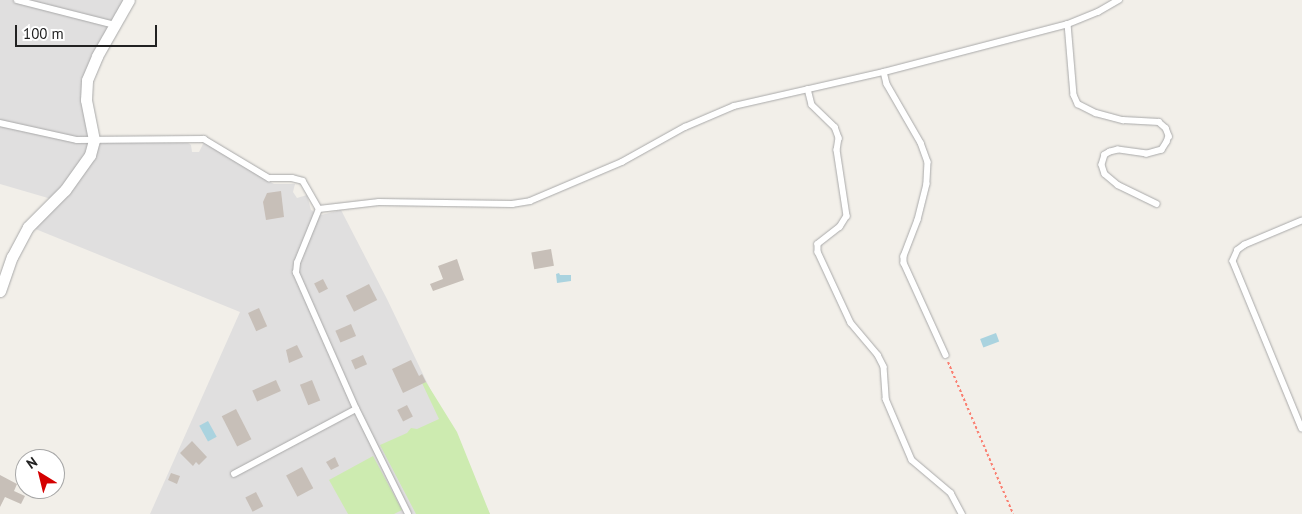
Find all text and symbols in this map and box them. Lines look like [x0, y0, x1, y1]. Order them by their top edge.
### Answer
scale bar [18, 15, 160, 47]
text: 100 m [23, 24, 64, 43]
north arrow [15, 449, 65, 499]
text: N [23, 453, 41, 473]

